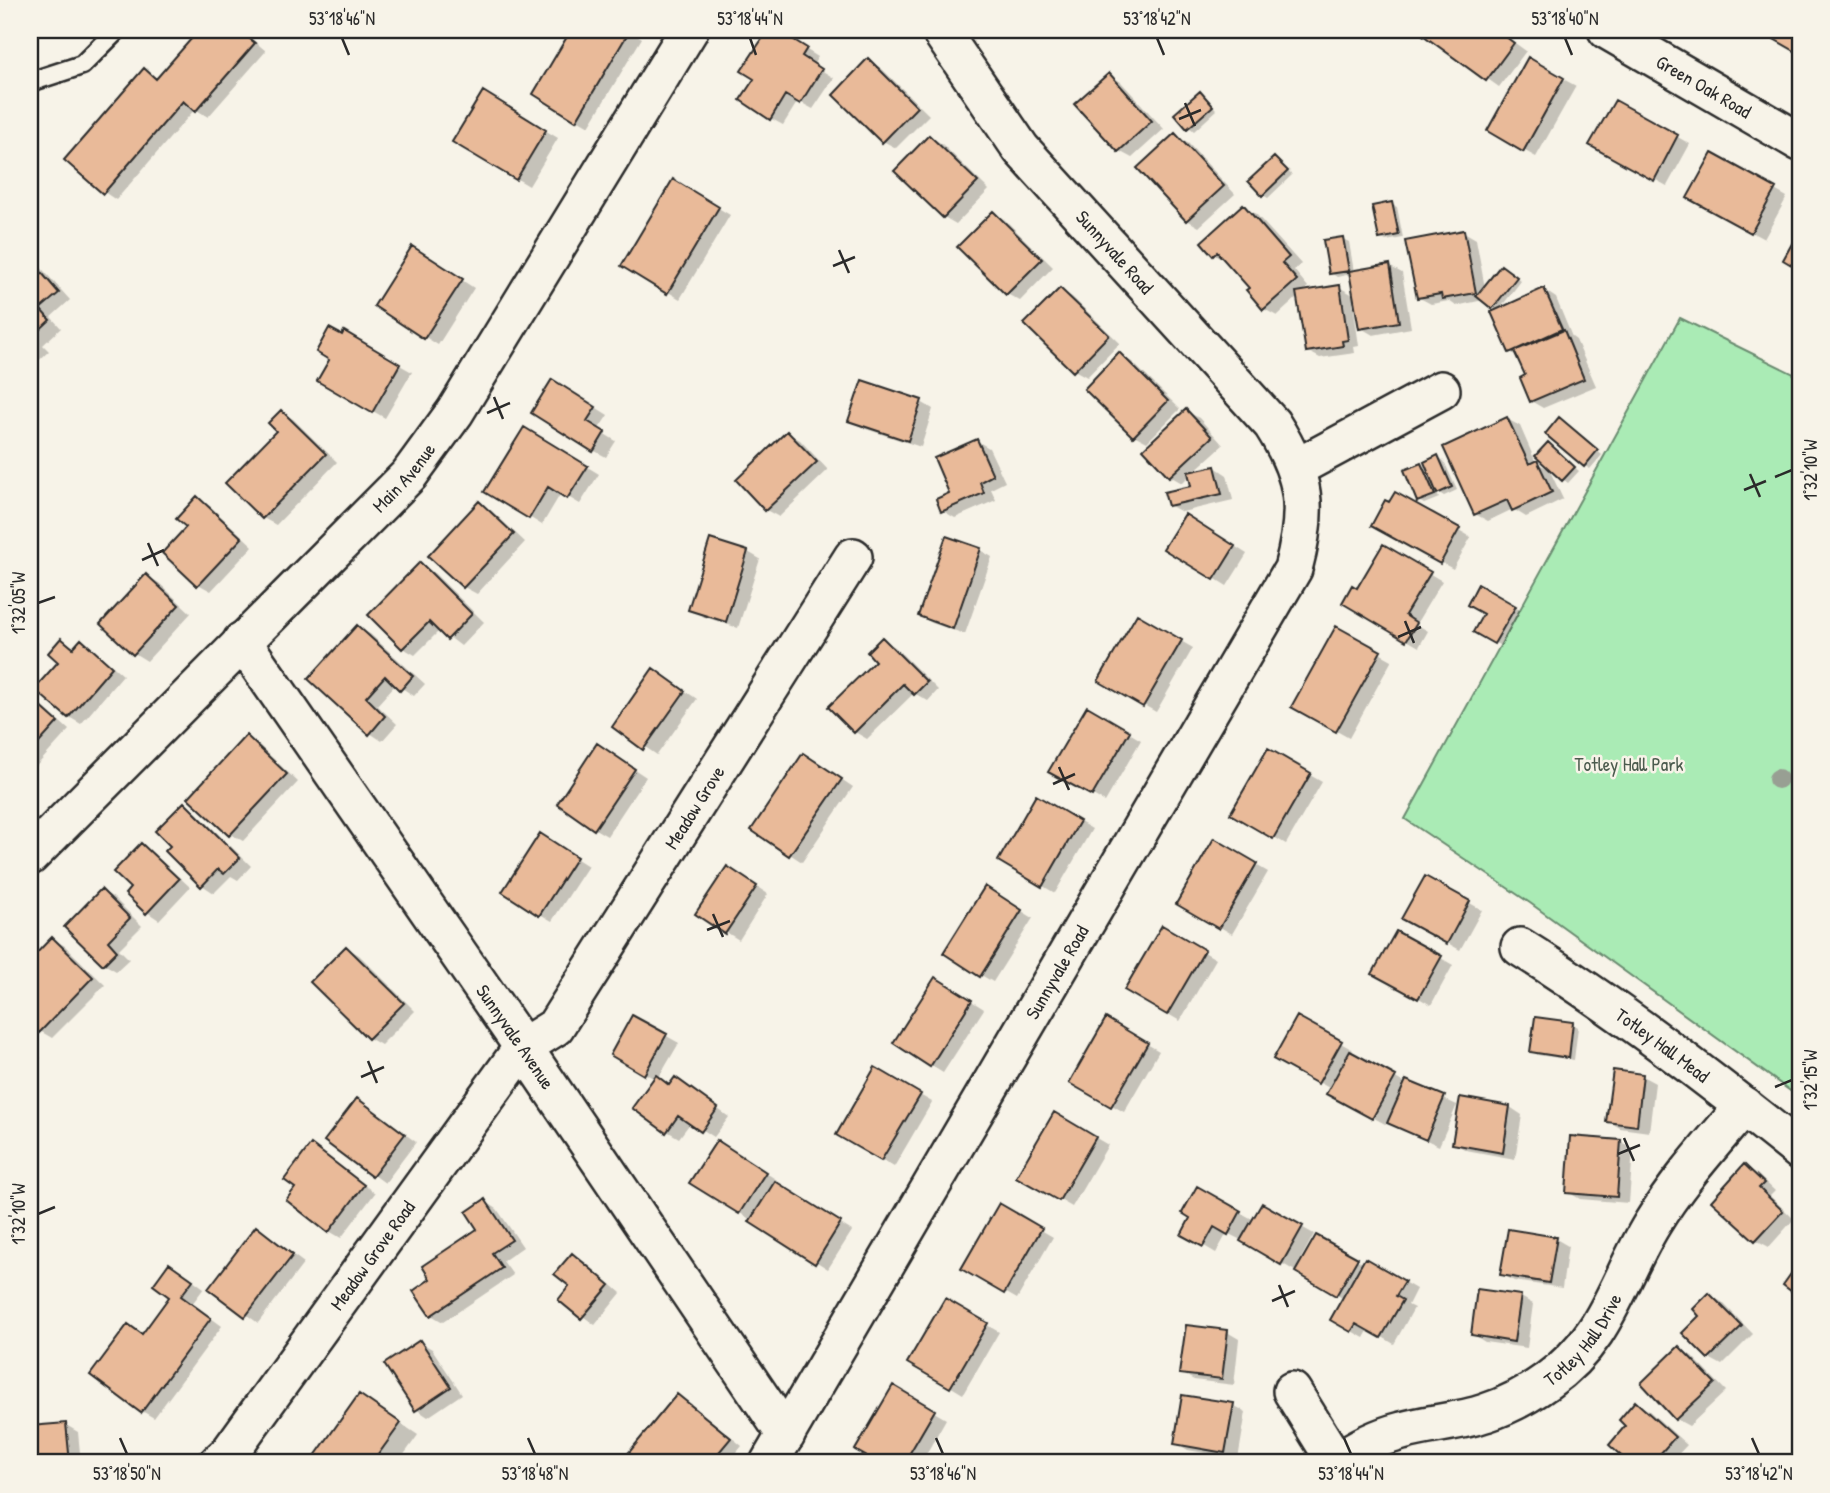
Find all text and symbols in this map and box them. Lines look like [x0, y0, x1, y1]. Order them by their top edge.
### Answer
text: 53°18'46"N [309, 6, 375, 31]
text: 53°18'44"N [717, 6, 783, 31]
text: 53°18'42"N [1123, 6, 1191, 31]
text: 53°18'40"N [1532, 6, 1598, 31]
street label: Green Oak Road [1651, 48, 1757, 124]
street label: Sunnyvale Road [1070, 204, 1160, 300]
street label: Main Avenue [366, 437, 441, 518]
text: 1°32'10"W [1798, 439, 1823, 501]
text: 1°32'05"W [6, 572, 31, 634]
park label: Totley Hall Park [1575, 751, 1684, 777]
street label: Meadow Grove [658, 760, 731, 854]
street label: Sunnyvale Road [1019, 920, 1095, 1024]
street label: Sunnyvale Avenue [470, 979, 561, 1095]
street label: Totley Hall Mead [1610, 1002, 1715, 1089]
text: 1°32'15"W [1798, 1050, 1823, 1110]
text: 1°32'10"W [6, 1183, 31, 1245]
street label: Meadow Grove Road [324, 1195, 421, 1315]
street label: Totley Hall Drive [1539, 1289, 1628, 1392]
text: 53°18'50"N [93, 1461, 161, 1486]
text: 53°18'48"N [502, 1461, 568, 1486]
text: 53°18'46"N [910, 1461, 976, 1486]
text: 53°18'44"N [1318, 1461, 1384, 1486]
text: 53°18'42"N [1725, 1461, 1793, 1486]

